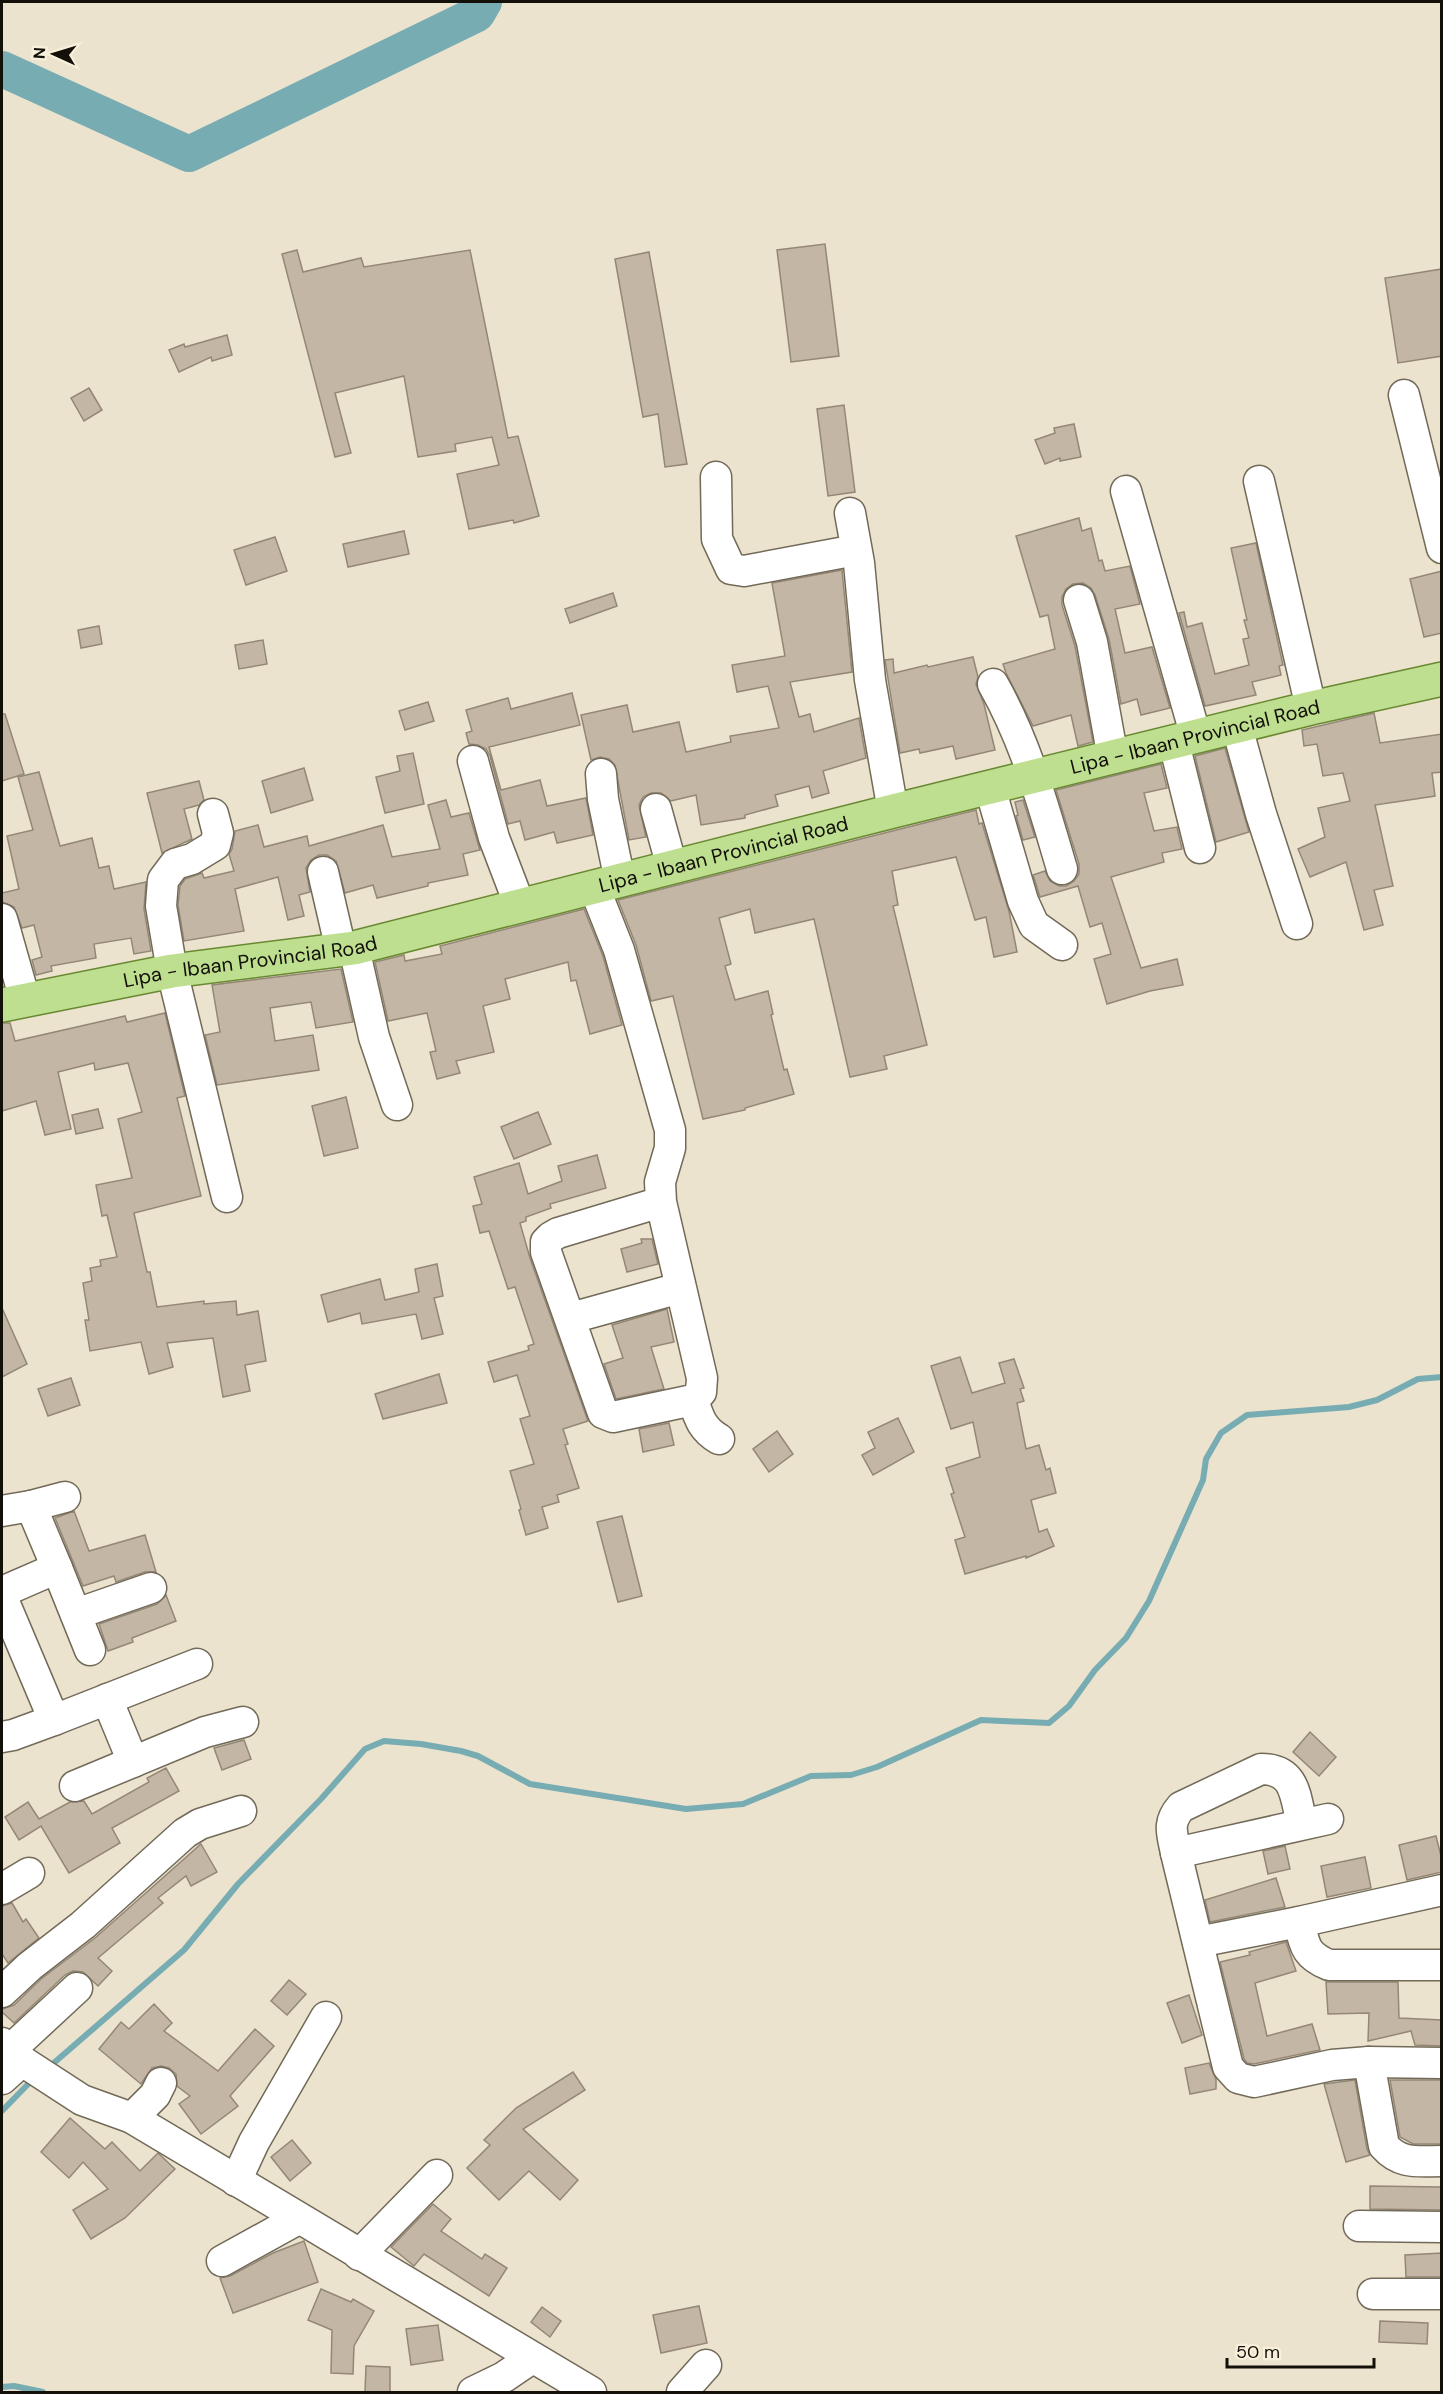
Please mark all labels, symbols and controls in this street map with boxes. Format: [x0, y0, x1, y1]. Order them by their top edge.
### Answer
north arrow [24, 24, 84, 84]
text: N [29, 46, 50, 60]
street label: Lipa - Ibaan Provincial Road [1067, 693, 1322, 780]
street label: Lipa - Ibaan Provincial Road [596, 810, 851, 898]
street label: Lipa - Ibaan Provincial Road [121, 930, 380, 993]
scale bar [1227, 2331, 1374, 2369]
text: 50 m [1236, 2340, 1280, 2364]

